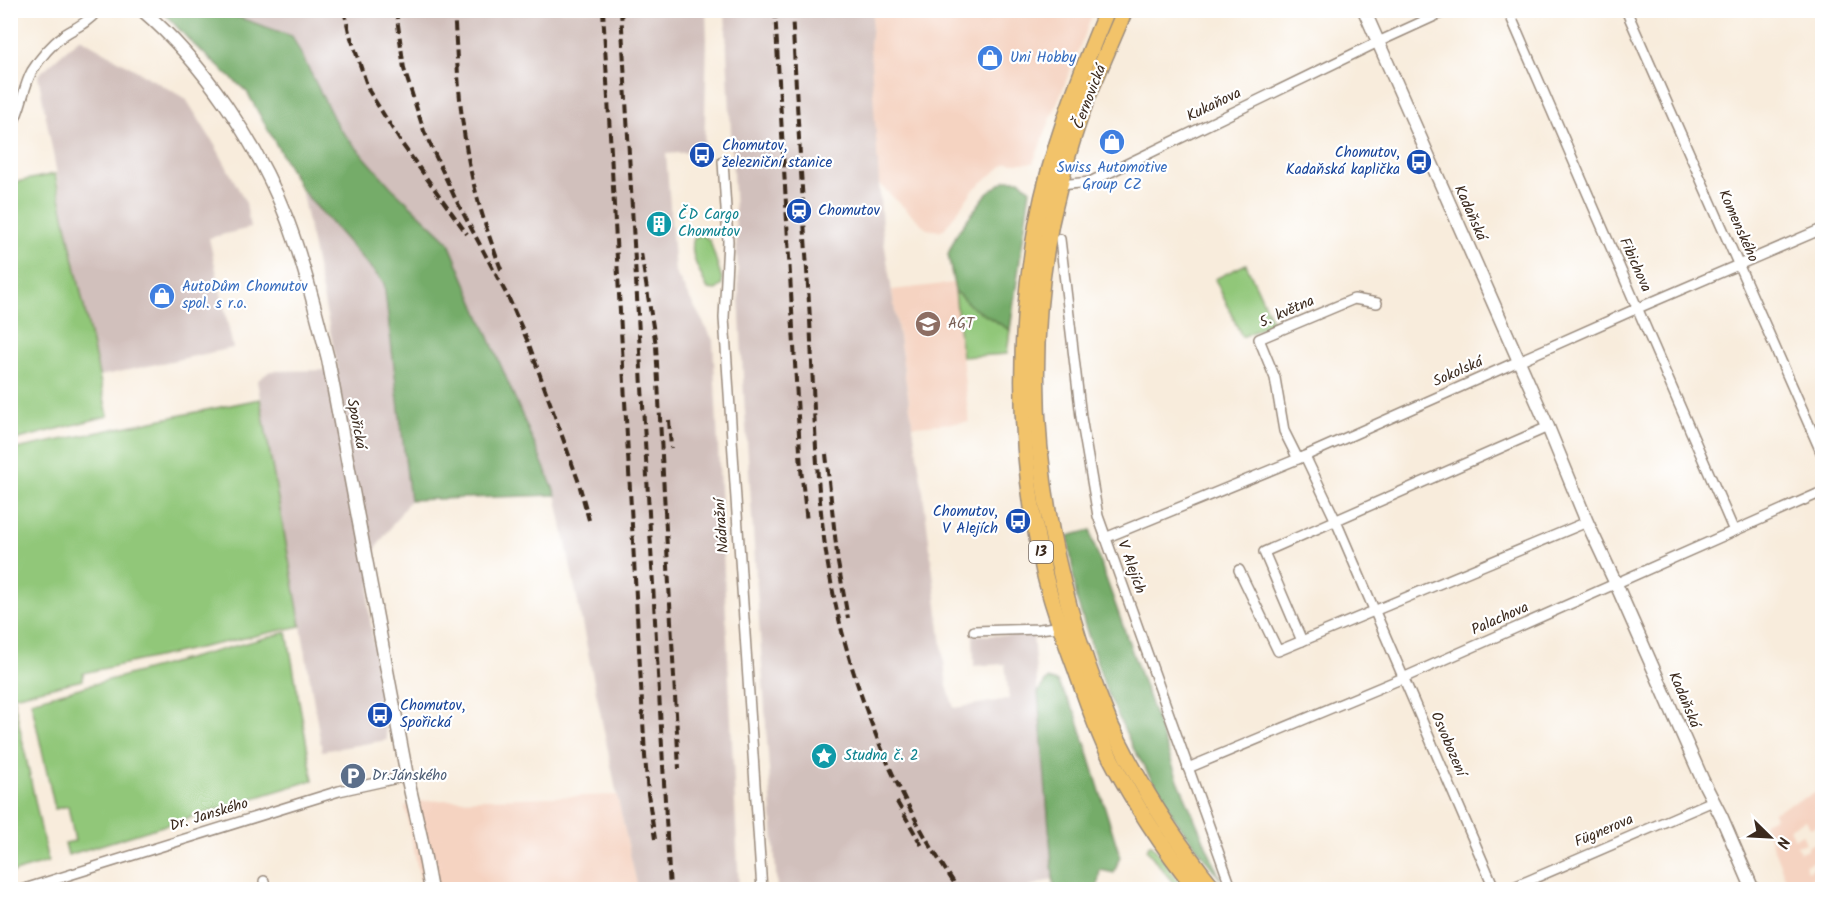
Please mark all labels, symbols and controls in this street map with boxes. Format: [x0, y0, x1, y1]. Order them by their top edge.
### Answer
shop icon: Uni Hobby [975, 43, 1005, 73]
place label: Uni Hobby [1010, 46, 1077, 70]
street label: Černovická [1067, 59, 1114, 133]
street label: Kukaňova [1183, 81, 1245, 129]
shop icon: Swiss Automotive Group CZ [1097, 127, 1127, 157]
place label: Chomutov, železniční stanice [722, 134, 833, 175]
bus stop icon: Chomutov, železniční stanice [687, 140, 717, 170]
place label: Chomutov, Kadaňská kaplička [1286, 141, 1400, 182]
bus stop icon: Chomutov, Kadaňská kaplička [1404, 147, 1434, 177]
place label: Swiss Automotive Group CZ [1057, 156, 1168, 197]
street label: Kadaňská [1447, 181, 1494, 247]
street label: Komenského [1711, 186, 1765, 266]
station icon: Chomutov [784, 196, 814, 226]
place label: Chomutov [818, 199, 881, 223]
place label: ČD Cargo Chomutov [678, 203, 741, 244]
building icon: ČD Cargo Chomutov [644, 209, 674, 239]
street label: Fibichova [1612, 234, 1658, 296]
place label: AutoDům Chomutov spol. s r.o. [182, 275, 308, 316]
shop icon: AutoDům Chomutov spol. s r.o. [147, 281, 177, 311]
street label: 5. května [1255, 289, 1319, 335]
school or university icon: AGT [913, 309, 943, 339]
place label: AGT [948, 312, 976, 336]
street label: Sokolská [1429, 350, 1489, 394]
street label: Spořická [339, 397, 373, 453]
street label: Nádražní [708, 495, 736, 554]
place label: Chomutov, V Alejích [933, 500, 998, 541]
bus stop icon: Chomutov, V Alejích [1003, 506, 1033, 536]
street label: V Alejích [1110, 537, 1152, 597]
road number: 13 [1029, 541, 1053, 563]
street label: Palachova [1467, 596, 1533, 642]
street label: Kadaňská [1661, 668, 1707, 734]
place label: Chomutov, Spořická [400, 694, 465, 735]
bus stop icon: Chomutov, Spořická [365, 700, 395, 730]
street label: Osvobození [1424, 708, 1473, 782]
place icon: Studna č. 2 [809, 741, 839, 771]
place label: Studna č. 2 [844, 744, 919, 768]
parking icon: Dr.Jánského [338, 761, 368, 791]
place label: Dr.Jánského [372, 764, 447, 788]
street label: Dr. Janského [167, 792, 251, 838]
north arrow [1740, 807, 1800, 867]
street label: Fügnerova [1571, 808, 1637, 854]
text: N [1769, 833, 1796, 852]

